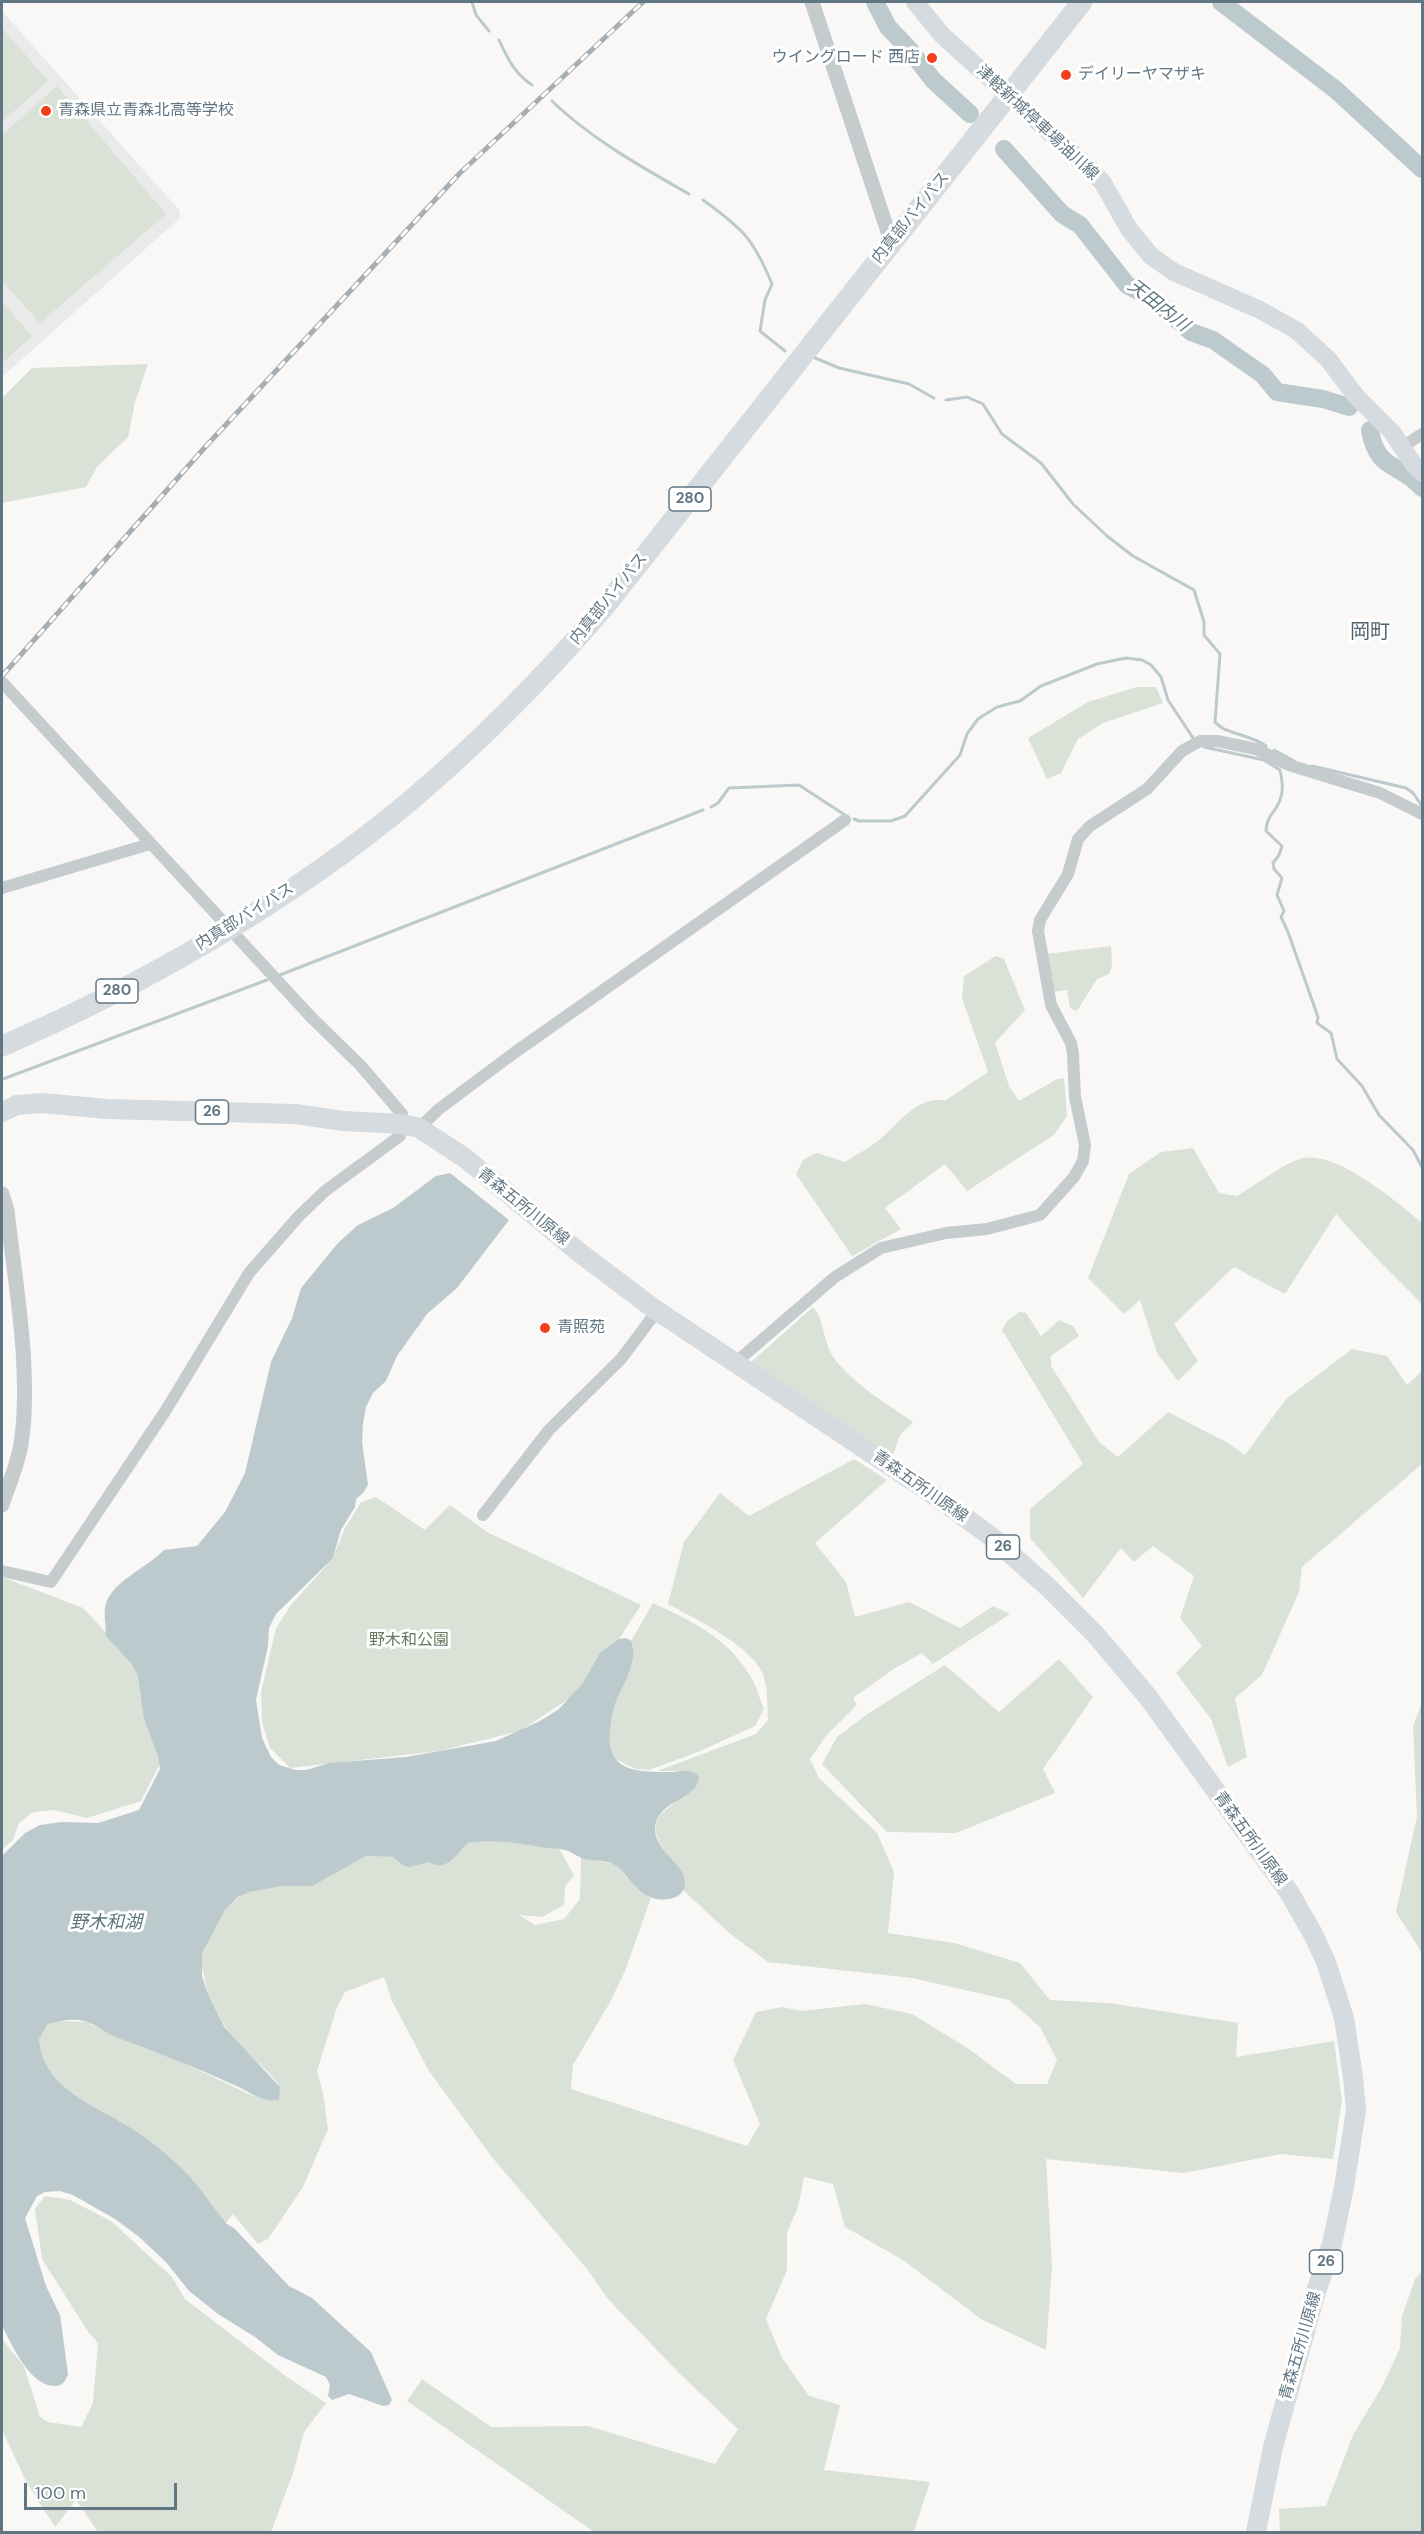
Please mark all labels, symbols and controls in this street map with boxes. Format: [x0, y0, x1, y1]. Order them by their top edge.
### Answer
place label: ウイングロード 西店 [772, 48, 920, 68]
marker: ウイングロード 西店 [925, 51, 939, 65]
street label: 津軽新城停車場油川線 [972, 61, 1102, 185]
place label: デイリーヤマザキ [1078, 65, 1206, 85]
marker: デイリーヤマザキ [1059, 68, 1073, 82]
place label: 青森県立青森北高等学校 [58, 101, 234, 121]
marker: 青森県立青森北高等学校 [39, 104, 53, 118]
street label: 内真部バイパス [868, 168, 954, 268]
water label: 天田内川 [1123, 275, 1193, 337]
road number: 280 [669, 487, 711, 511]
street label: 内真部バイパス [566, 549, 652, 649]
district label: 岡町 [1350, 621, 1390, 645]
street label: 内真部バイパス [192, 879, 298, 955]
road number: 280 [96, 979, 138, 1003]
road number: 26 [196, 1100, 228, 1124]
street label: 青森五所川原線 [473, 1164, 573, 1250]
place label: 青照苑 [557, 1318, 605, 1338]
marker: 青照苑 [538, 1321, 552, 1335]
street label: 青森五所川原線 [869, 1447, 971, 1527]
road number: 26 [986, 1535, 1020, 1559]
park label: 野木和公園 [369, 1631, 449, 1651]
street label: 青森五所川原線 [1209, 1788, 1291, 1890]
water label: 野木和湖 [70, 1912, 142, 1934]
road number: 26 [1310, 2250, 1342, 2274]
street label: 青森五所川原線 [1276, 2290, 1326, 2402]
scale bar [27, 2471, 180, 2509]
text: 100 m [35, 2481, 86, 2505]

